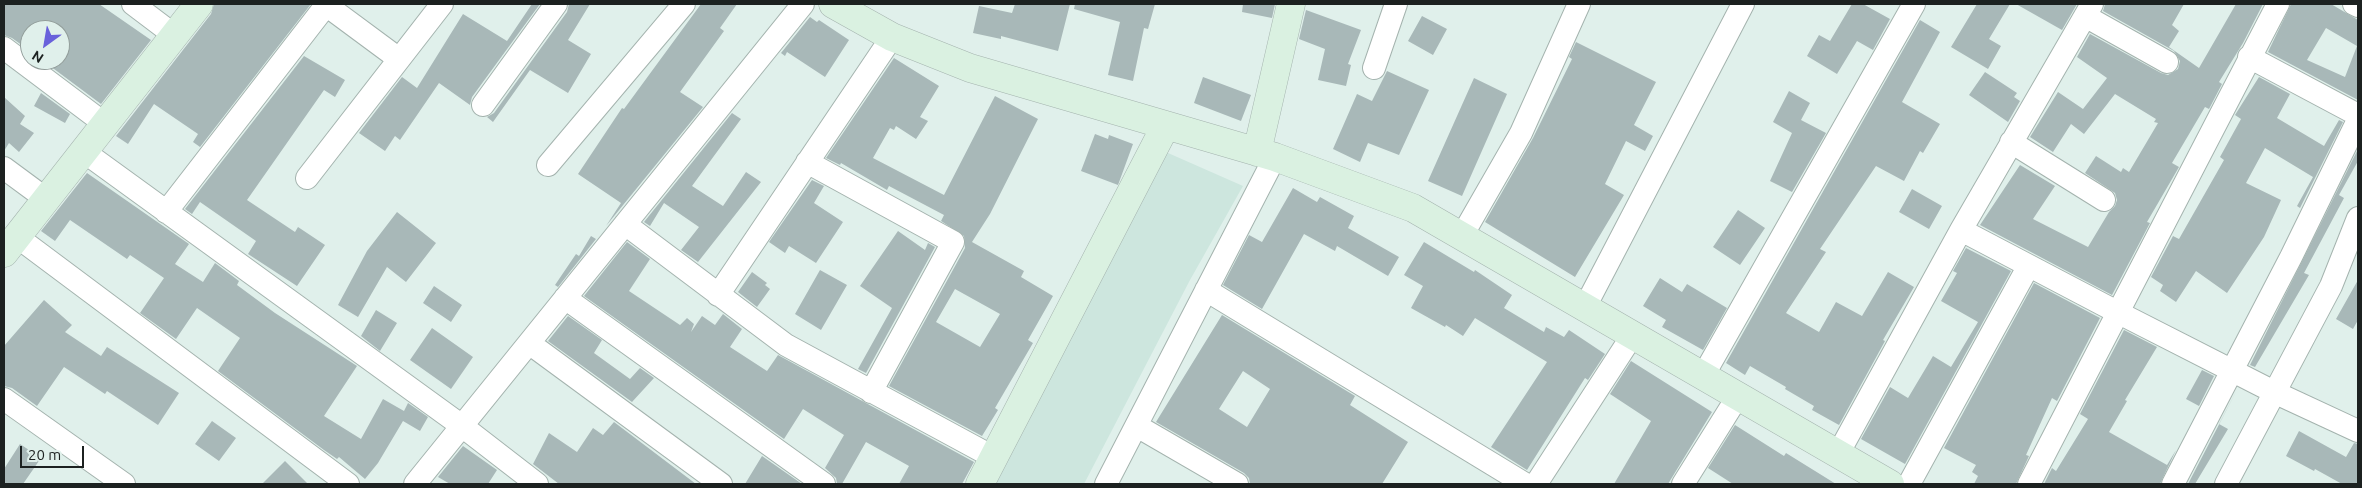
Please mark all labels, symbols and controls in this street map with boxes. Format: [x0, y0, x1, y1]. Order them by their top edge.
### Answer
north arrow [20, 20, 70, 70]
text: N [29, 47, 46, 66]
scale bar [22, 436, 86, 468]
text: 20 m [28, 446, 61, 463]

